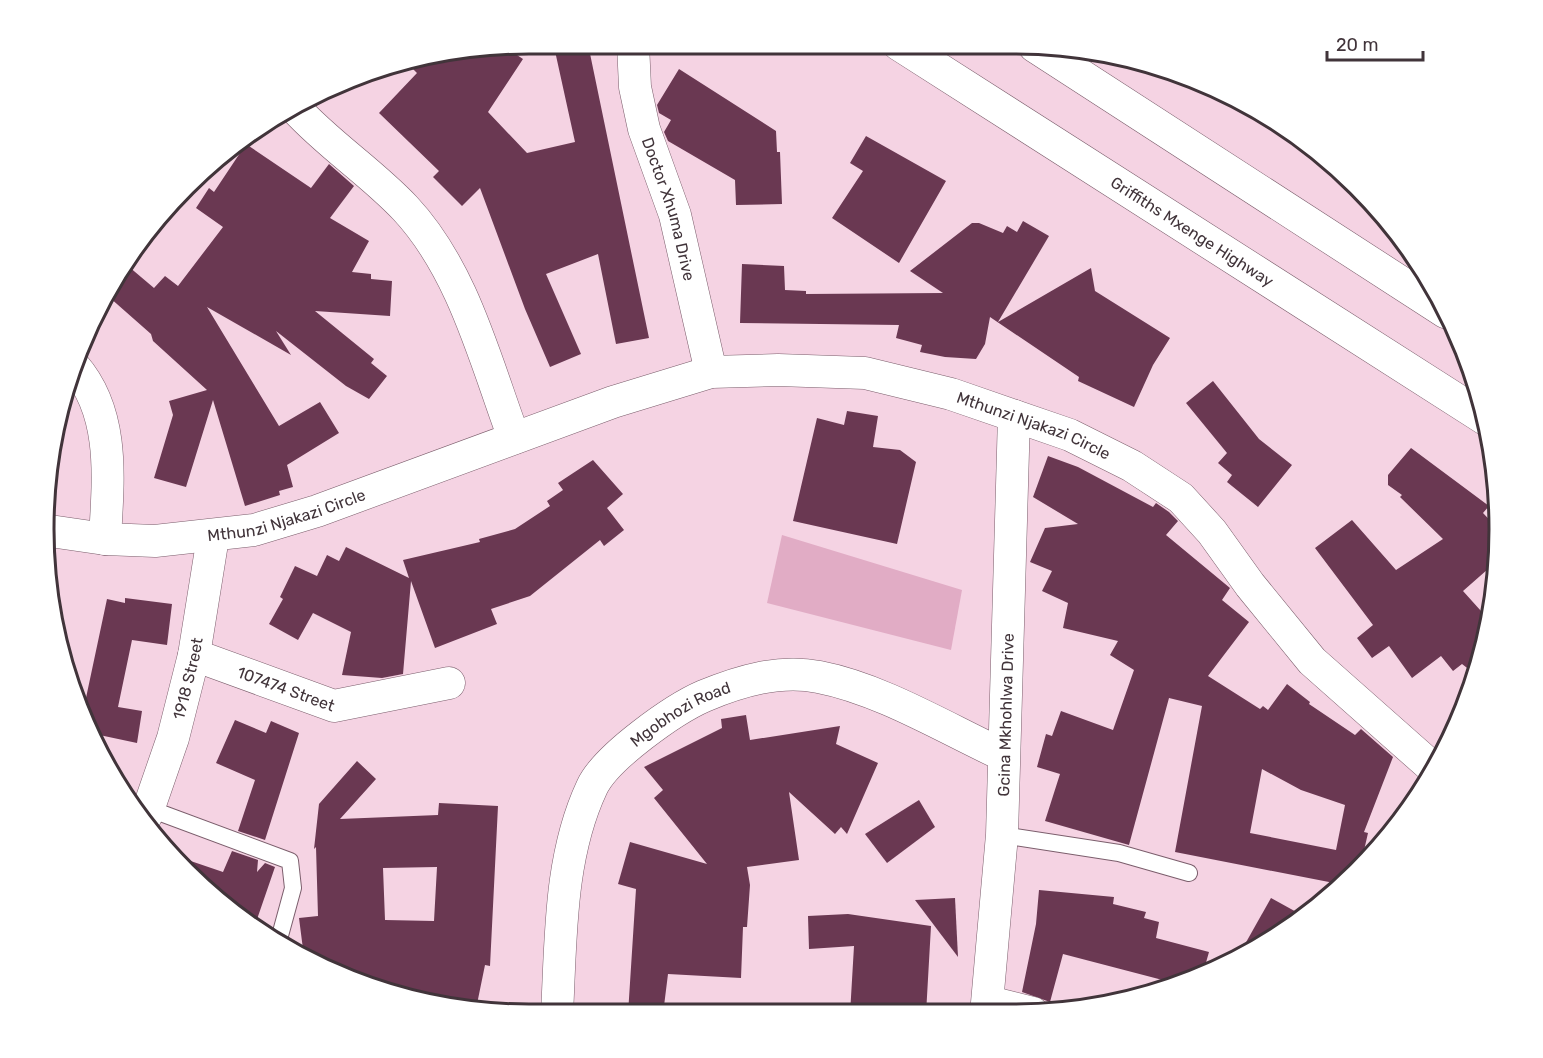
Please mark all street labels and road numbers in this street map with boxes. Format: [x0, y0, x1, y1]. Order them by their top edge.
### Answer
street label: Doctor Xhuma Drive [638, 135, 699, 283]
street label: Griffiths Mxenge Highway [1107, 172, 1277, 290]
street label: Mthunzi Njakazi Circle [954, 387, 1114, 463]
street label: Mthunzi Njakazi Circle [206, 485, 368, 545]
street label: Gcina Mkhohlwa Drive [994, 633, 1017, 797]
street label: 1918 Street [169, 636, 206, 721]
street label: 107474 Street [235, 662, 337, 715]
street label: Mgobhozi Road [626, 677, 733, 750]

